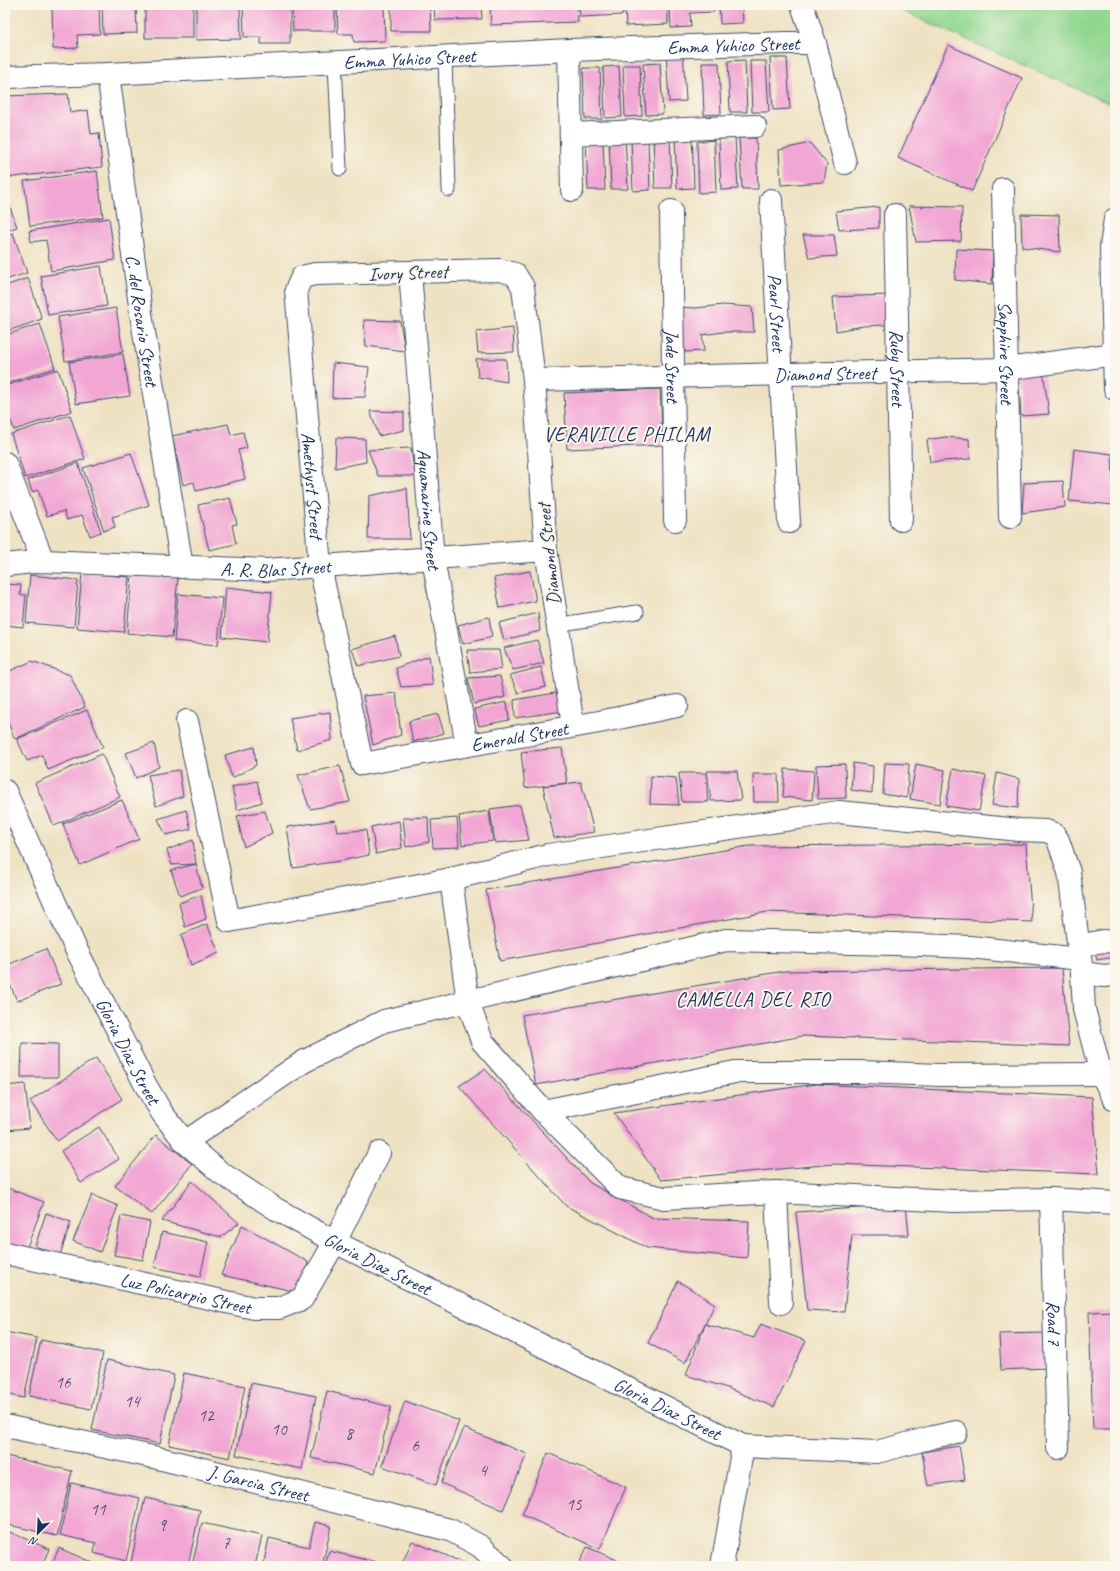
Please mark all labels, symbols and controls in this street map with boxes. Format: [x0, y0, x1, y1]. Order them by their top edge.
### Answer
street label: Emma Yuhico Street [667, 32, 801, 60]
street label: Emma Yuhico Street [343, 44, 478, 75]
street label: C. del Rosario Street [120, 253, 164, 390]
street label: Ivory Street [368, 260, 451, 286]
street label: Pearl Street [762, 273, 791, 354]
street label: Sapphire Street [992, 301, 1019, 406]
street label: Jade Street [660, 328, 685, 404]
street label: Ruby Street [884, 329, 910, 408]
street label: Diamond Street [774, 361, 879, 387]
district label: VERAVILLE PHILAM [543, 422, 711, 447]
street label: Amethyst Street [295, 432, 329, 543]
street label: Aquamarine Street [411, 448, 446, 574]
street label: Diamond Street [531, 499, 566, 606]
street label: A. R. Blas Street [220, 554, 333, 583]
street label: Emerald Street [469, 716, 572, 757]
district label: CAMELLA DEL RIO [676, 987, 831, 1012]
street label: Gloria Diaz Street [90, 994, 166, 1110]
street label: Gloria Diaz Street [320, 1227, 436, 1302]
street label: Luz Policarpio Street [118, 1268, 255, 1320]
street label: Road 7 [1041, 1300, 1066, 1347]
house number: 16 [55, 1372, 72, 1393]
street label: Gloria Diaz Street [610, 1372, 726, 1447]
house number: 14 [124, 1391, 142, 1412]
house number: 12 [198, 1405, 215, 1426]
house number: 10 [271, 1419, 288, 1440]
house number: 8 [345, 1423, 355, 1444]
house number: 6 [411, 1435, 420, 1456]
street label: J. Garcia Street [205, 1460, 313, 1508]
house number: 4 [479, 1460, 489, 1481]
house number: 15 [566, 1494, 583, 1515]
house number: 11 [90, 1499, 107, 1520]
north arrow [18, 1513, 58, 1553]
house number: 9 [158, 1515, 167, 1536]
text: N [26, 1533, 40, 1550]
house number: 7 [222, 1533, 231, 1554]

